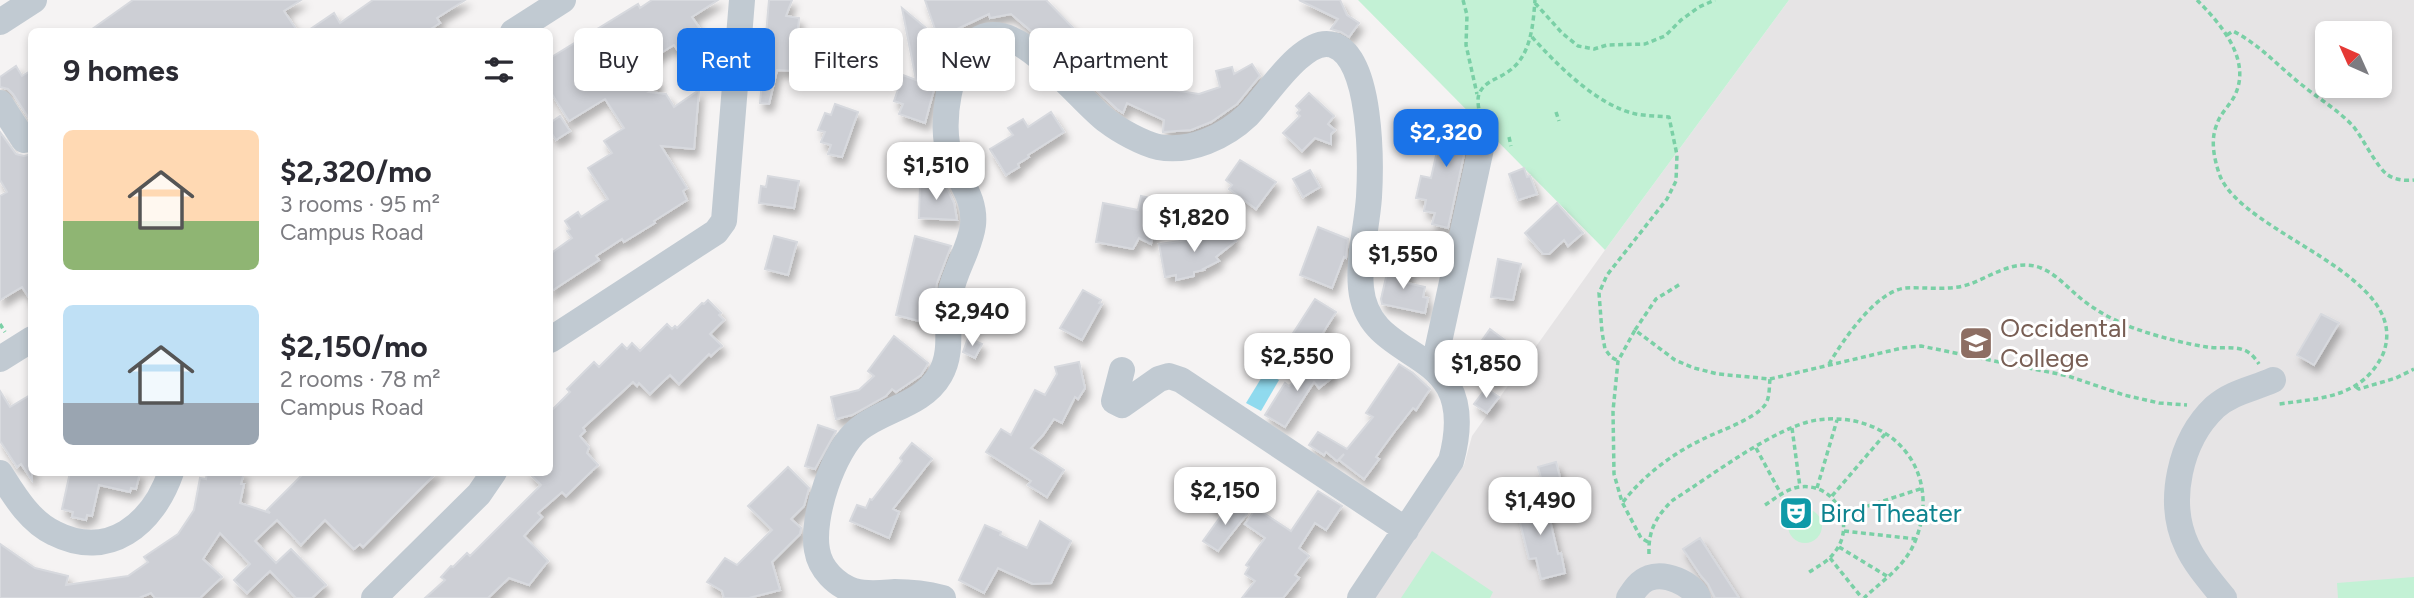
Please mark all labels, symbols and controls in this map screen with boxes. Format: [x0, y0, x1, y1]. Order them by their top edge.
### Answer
north arrow [2315, 21, 2392, 98]
map controls [2315, 21, 2392, 98]
chip: Buy [574, 28, 663, 91]
chip: Rent [677, 28, 775, 91]
chip: Filters [789, 28, 903, 91]
chip: New [917, 28, 1015, 91]
chip: Apartment [1029, 28, 1193, 91]
icon: filters [480, 51, 518, 89]
text: 9 homes [63, 52, 179, 89]
pin: $2,320 [1389, 110, 1503, 169]
text: $2,320 [1410, 118, 1482, 146]
pin: $1,510 [879, 142, 993, 202]
text: $1,510 [903, 151, 969, 179]
text: $2,320/mo [280, 153, 432, 190]
icon: home [119, 158, 203, 242]
text: 3 rooms · 95 m² [280, 190, 440, 218]
pin: $1,820 [1137, 194, 1251, 254]
text: $1,820 [1159, 203, 1229, 231]
text: Campus Road [280, 218, 424, 246]
pin: $1,550 [1346, 232, 1460, 291]
text: $1,550 [1368, 240, 1438, 268]
pin: $2,940 [915, 288, 1029, 348]
text: $2,940 [935, 297, 1009, 325]
place label: Occidental College [2000, 312, 2127, 374]
school or university icon: Occidental College [1957, 324, 1995, 362]
text: $2,150/mo [280, 328, 428, 365]
icon: home [119, 333, 203, 417]
pin: $2,550 [1240, 334, 1354, 393]
pin: $1,850 [1429, 340, 1543, 400]
text: $2,550 [1260, 342, 1334, 370]
text: $1,850 [1451, 349, 1521, 377]
text: 2 rooms · 78 m² [280, 365, 441, 393]
text: Campus Road [280, 393, 424, 421]
pin: $2,150 [1168, 468, 1282, 527]
text: $2,150 [1190, 476, 1260, 504]
pin: $1,490 [1483, 477, 1597, 537]
text: $1,490 [1504, 486, 1576, 514]
theatre icon: Bird Theater [1777, 494, 1815, 532]
place label: Bird Theater [1820, 497, 1962, 529]

